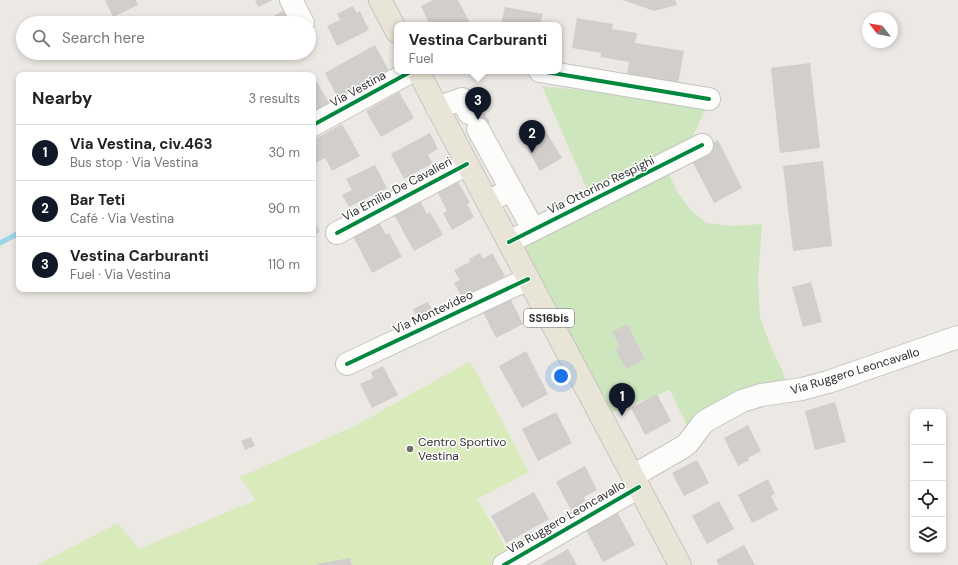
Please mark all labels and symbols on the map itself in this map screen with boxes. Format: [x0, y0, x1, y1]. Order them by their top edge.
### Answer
north arrow [862, 12, 898, 48]
street label: Via Vestina [327, 67, 389, 111]
pin: 3 [465, 87, 491, 120]
pin: 2 [519, 120, 545, 153]
street label: Via Ottorino Respighi [545, 152, 657, 218]
street label: Via Emilio De Cavalieri [339, 153, 455, 225]
street label: Via Montevideo [390, 286, 476, 338]
road number: SS16bis [524, 309, 574, 327]
street label: Via Ruggero Leoncavallo [788, 344, 922, 398]
your location [551, 366, 571, 386]
pin: 1 [609, 383, 635, 416]
place label: Centro Sportivo Vestina [418, 434, 506, 464]
marker: Centro Sportivo Vestina [405, 444, 415, 454]
street label: Via Ruggero Leoncavallo [504, 477, 628, 557]

